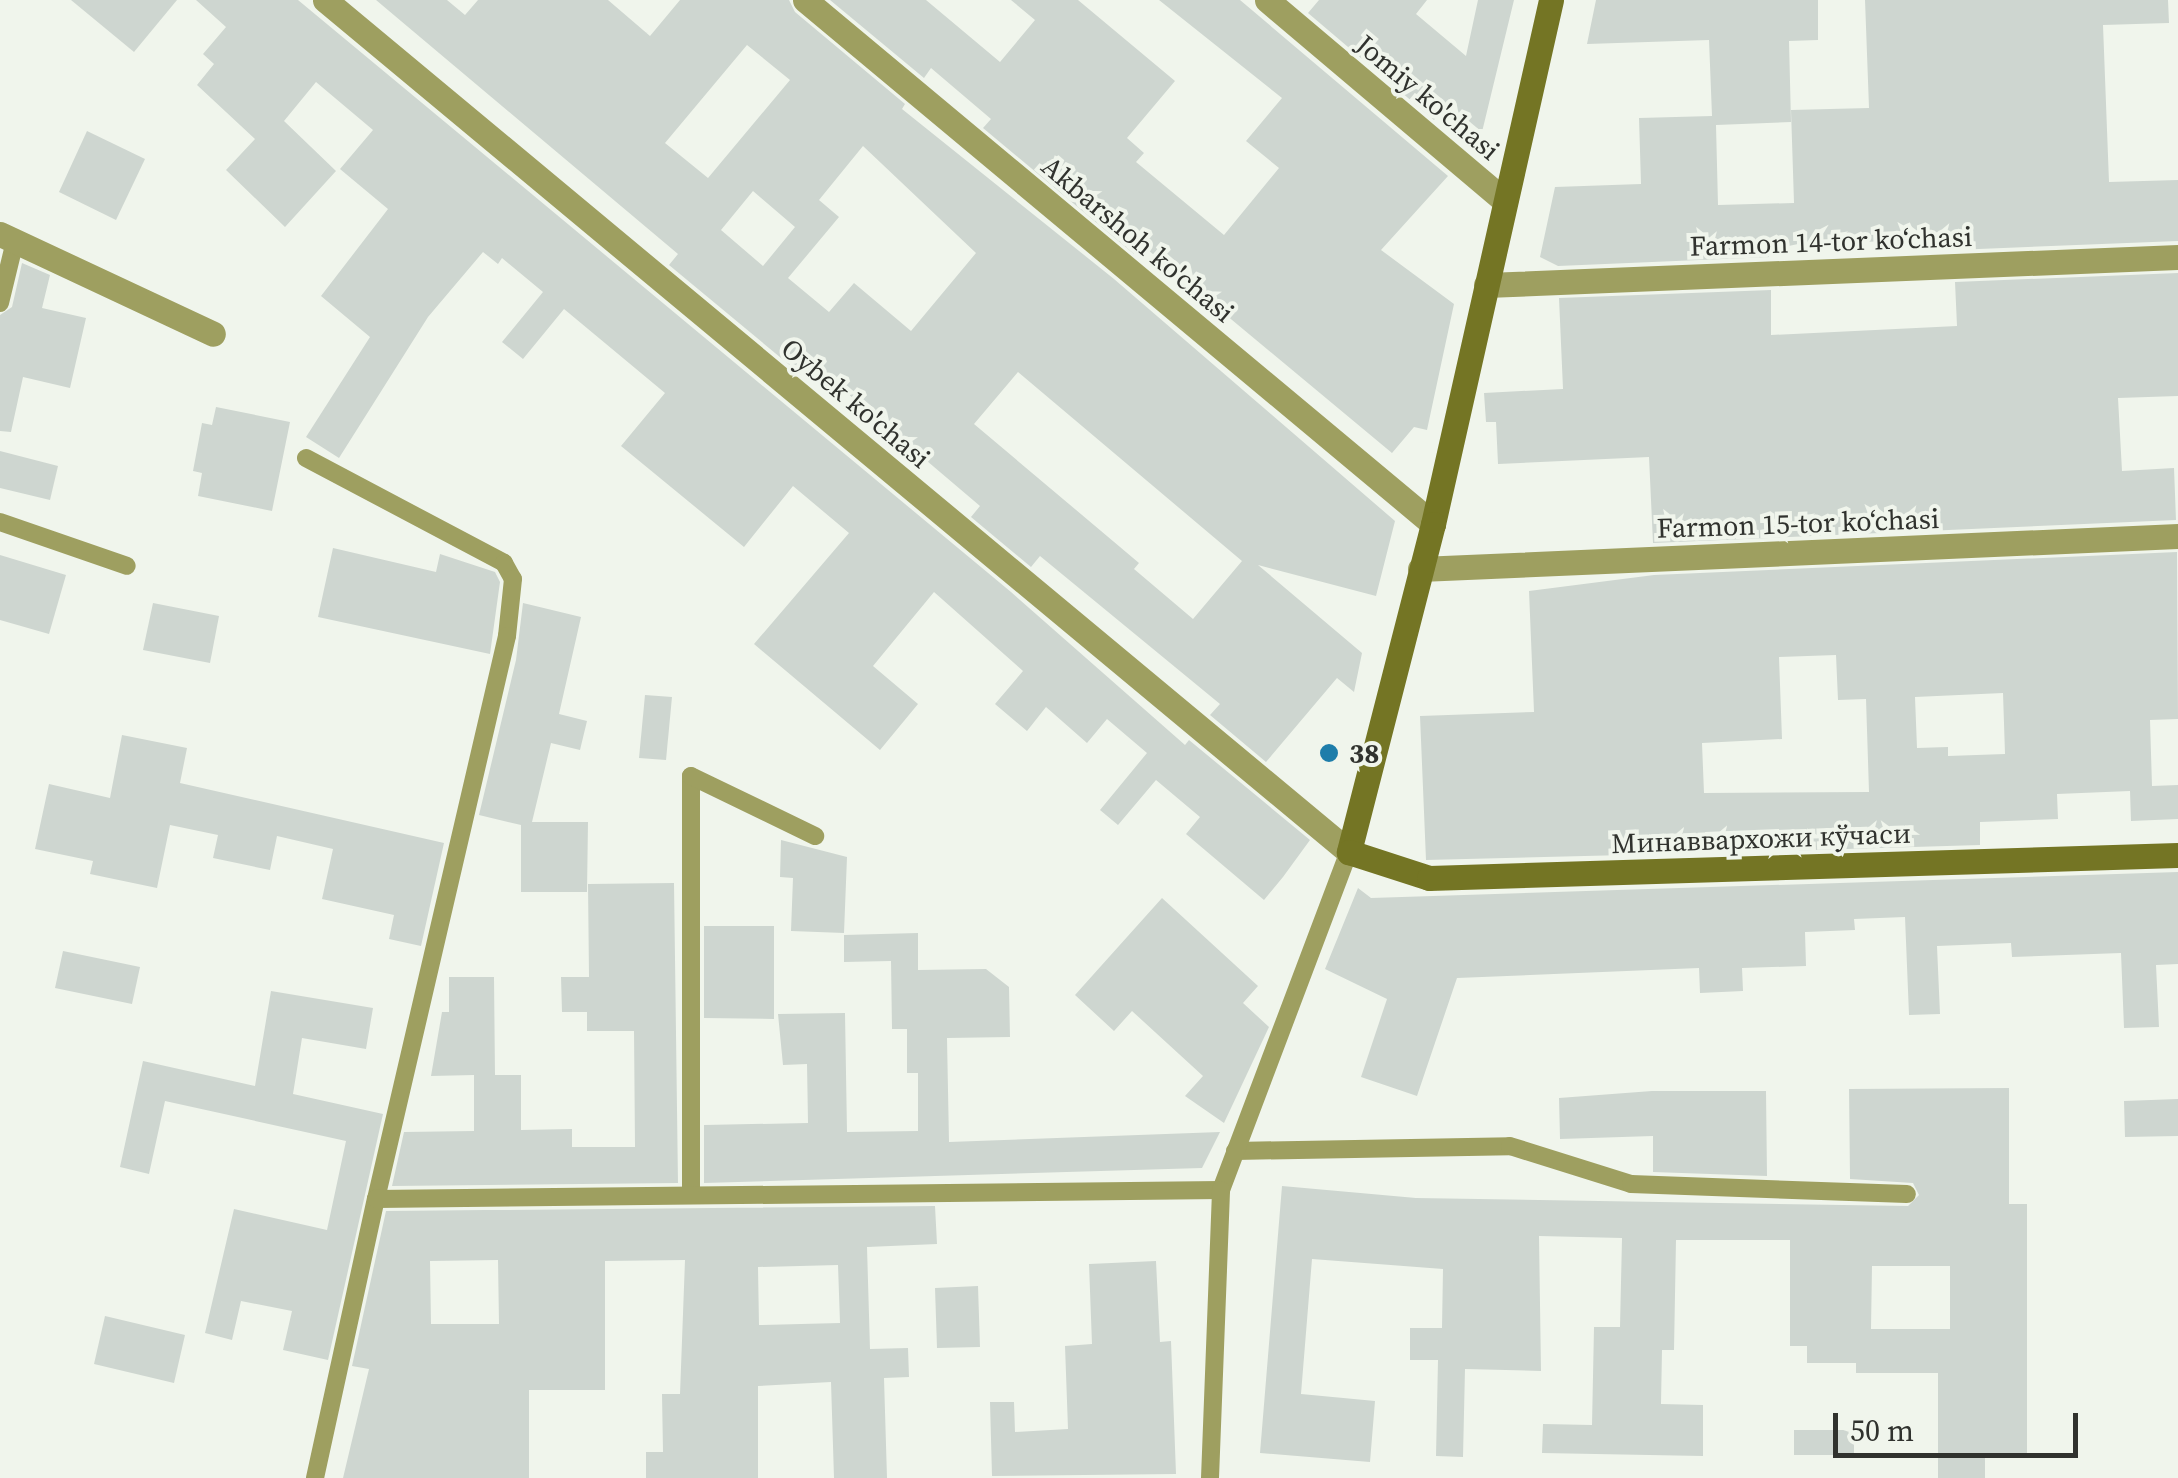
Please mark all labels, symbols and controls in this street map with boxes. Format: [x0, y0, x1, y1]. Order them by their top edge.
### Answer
street label: Jomiy ko'chasi [1349, 27, 1507, 167]
street label: Akbarshoh ko'chasi [1035, 149, 1241, 329]
street label: Farmon 14-tor koʻchasi [1689, 219, 1973, 263]
street label: Oybek ko'chasi [775, 331, 937, 475]
street label: Farmon 15-tor koʻchasi [1656, 501, 1940, 545]
place label: 38 [1349, 736, 1379, 770]
marker: 38 [1318, 742, 1340, 764]
street label: Минаввархожи кўчаси [1611, 816, 1911, 860]
scale bar [1838, 1393, 2083, 1455]
text: 50 m [1850, 1410, 1914, 1451]

